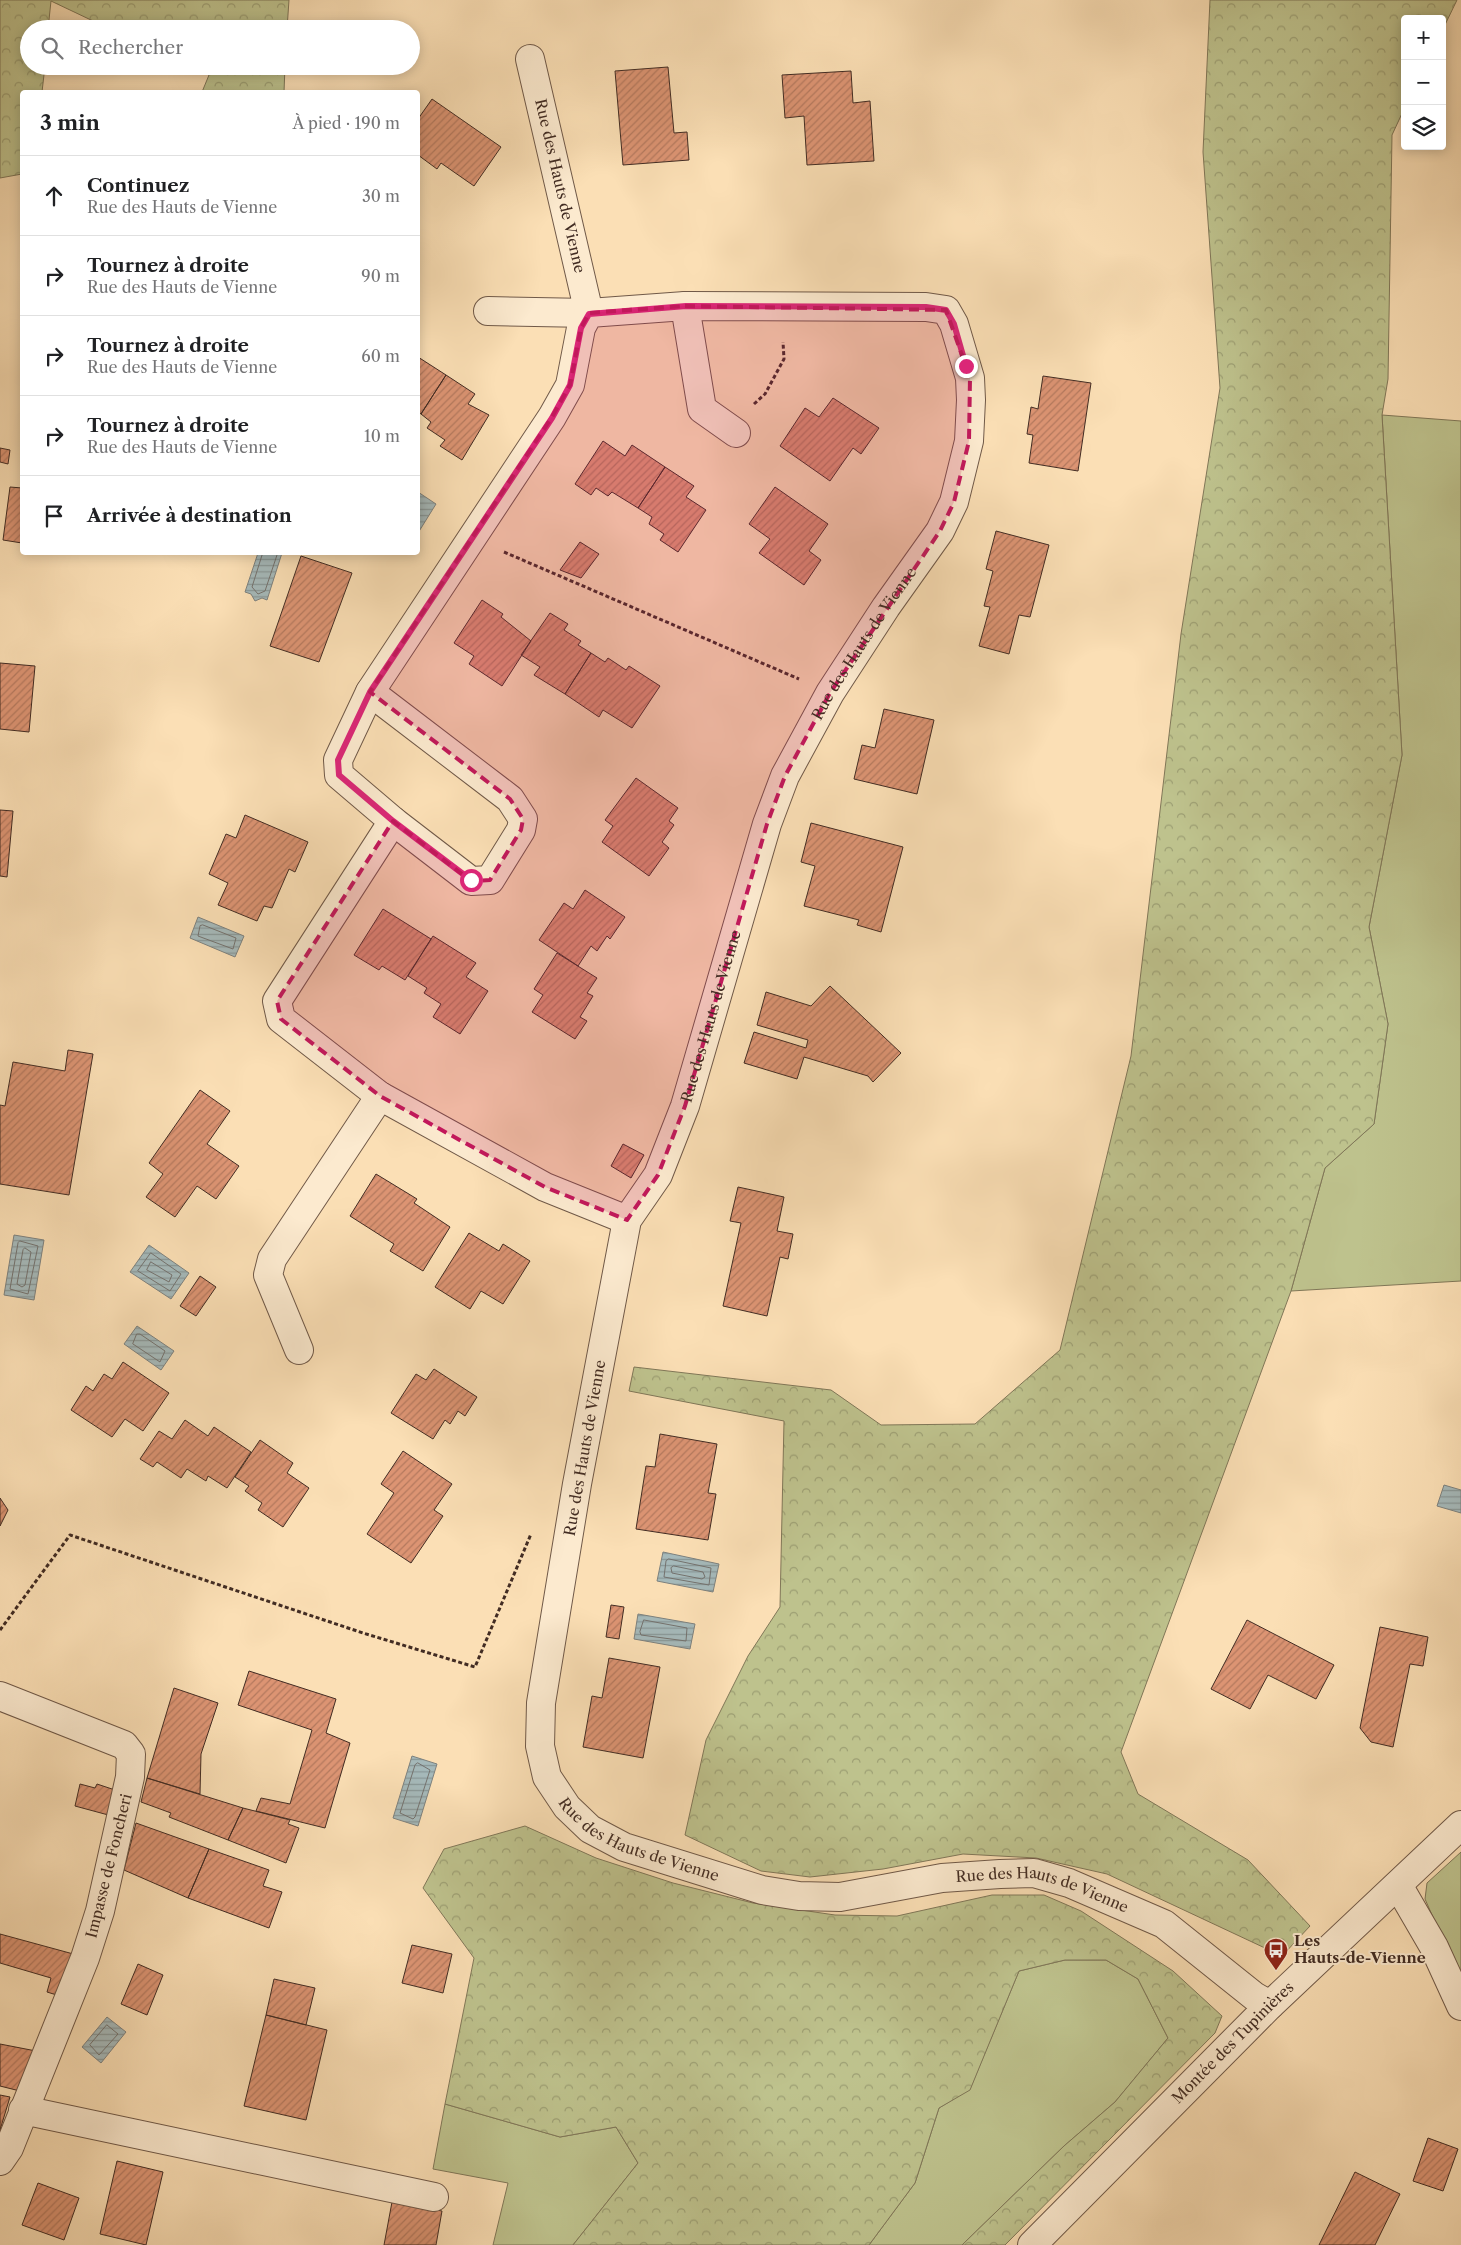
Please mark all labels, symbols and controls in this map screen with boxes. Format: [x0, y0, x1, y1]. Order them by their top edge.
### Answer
map controls [1401, 15, 1446, 150]
button: + [1401, 15, 1446, 60]
search box [20, 20, 420, 75]
icon: search [38, 34, 66, 62]
text: Rechercher [78, 36, 183, 59]
button: − [1401, 60, 1446, 105]
street label: Rue des Hauts de Vienne [531, 97, 590, 275]
button: layers [1401, 105, 1446, 150]
text: 3 min [40, 110, 100, 135]
text: À pied · 190 m [293, 113, 400, 133]
text: Continuez [87, 174, 189, 197]
icon: ahead [40, 182, 68, 210]
text: 30 m [362, 186, 400, 206]
text: Rue des Hauts de Vienne [87, 197, 277, 217]
text: Tournez à droite [87, 254, 249, 277]
icon: right [40, 262, 68, 290]
text: 90 m [361, 266, 400, 286]
text: Rue des Hauts de Vienne [87, 277, 277, 297]
text: Tournez à droite [87, 334, 249, 357]
icon: right [40, 342, 68, 370]
text: 60 m [361, 346, 400, 366]
route end [955, 355, 978, 378]
text: Rue des Hauts de Vienne [87, 357, 277, 377]
text: Tournez à droite [87, 414, 249, 437]
icon: right [40, 422, 68, 450]
text: 10 m [364, 426, 400, 446]
text: Rue des Hauts de Vienne [87, 437, 277, 457]
icon: arrive [40, 502, 68, 530]
text: Arrivée à destination [87, 504, 292, 527]
street label: Rue des Hauts de Vienne [807, 563, 920, 723]
route start [460, 869, 483, 892]
street label: Rue des Hauts de Vienne [677, 928, 745, 1105]
street label: Rue des Hauts de Vienne [560, 1358, 609, 1537]
street label: Impasse de Foncheri [81, 1791, 136, 1940]
street label: Rue des Hauts de Vienne [554, 1794, 722, 1885]
street label: Rue des Hauts de Vienne [955, 1863, 1131, 1916]
place label: Les Hauts-de-Vienne [1294, 1931, 1426, 1967]
bus stop icon: Les Hauts-de-Vienne [1263, 1937, 1289, 1971]
street label: Montée des Tupinières [1168, 1978, 1297, 2107]

